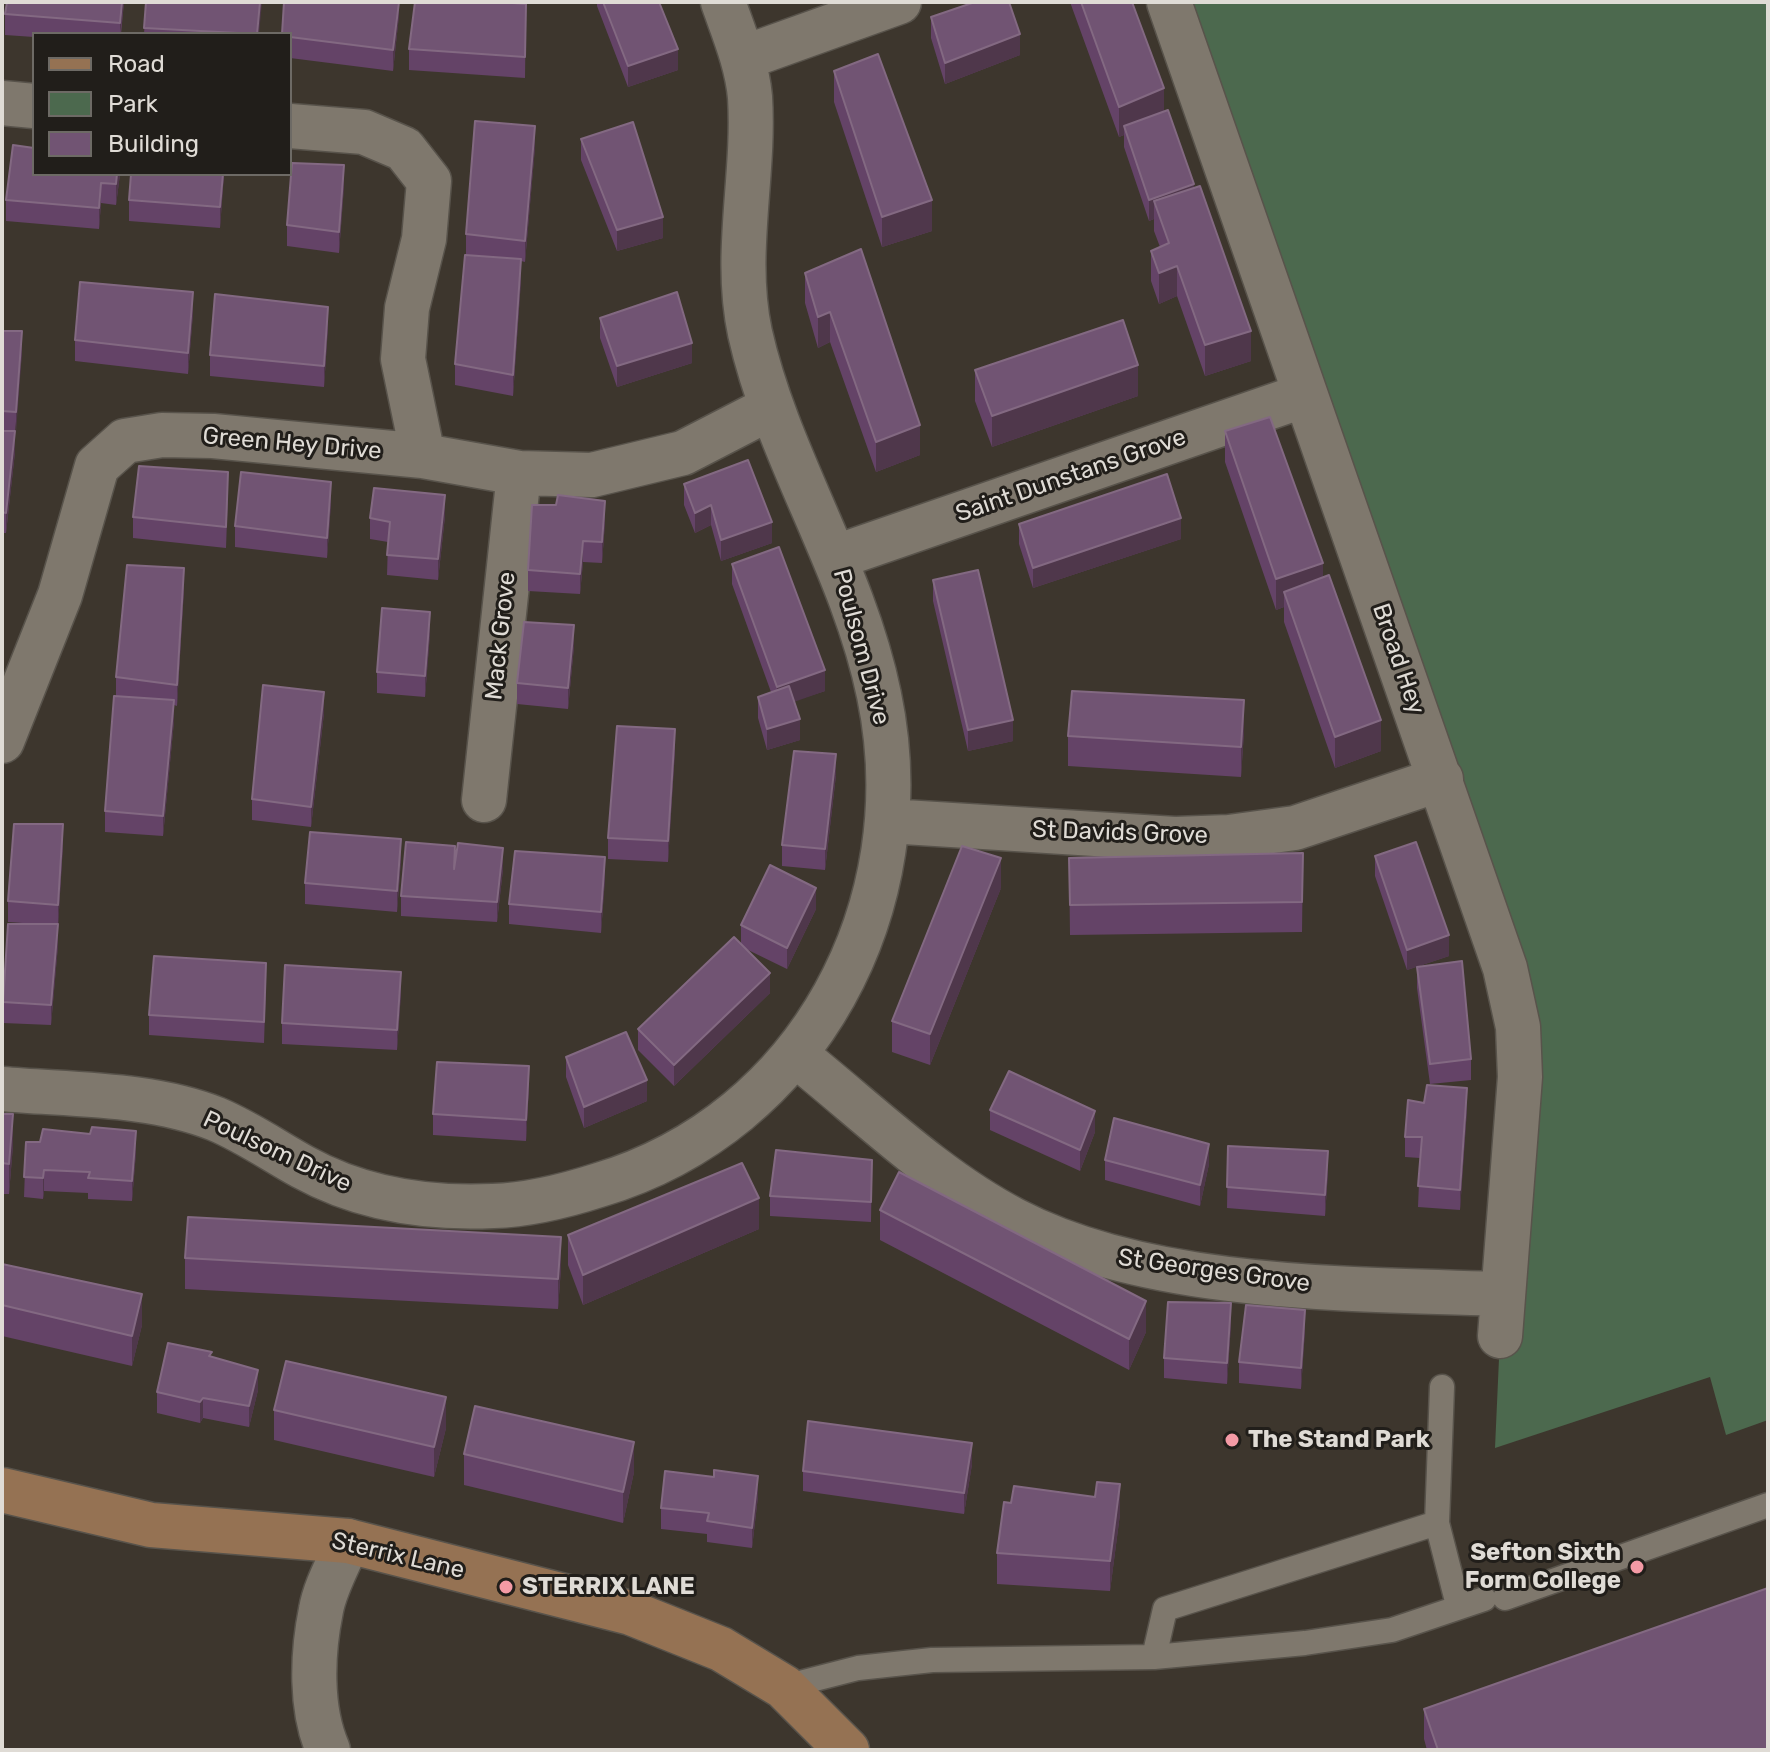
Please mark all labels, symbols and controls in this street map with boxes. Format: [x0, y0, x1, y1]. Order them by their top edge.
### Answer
legend [32, 32, 292, 176]
text: Road [108, 50, 165, 78]
text: Park [108, 90, 158, 118]
text: Building [108, 130, 199, 158]
street label: Green Hey Drive [201, 422, 383, 466]
street label: Saint Dunstans Grove [952, 423, 1190, 529]
street label: Poulsom Drive [826, 566, 896, 728]
street label: Mack Grove [480, 571, 522, 701]
street label: Broad Hey [1366, 600, 1430, 718]
street label: St Davids Grove [1032, 816, 1208, 850]
street label: Poulsom Drive [198, 1105, 356, 1199]
street label: St Georges Grove [1116, 1243, 1312, 1299]
place label: The Stand Park [1248, 1426, 1430, 1454]
marker: The Stand Park [1223, 1431, 1241, 1449]
street label: Sterrix Lane [329, 1527, 467, 1585]
place label: Sefton Sixth Form College [1465, 1539, 1621, 1595]
marker: Sefton Sixth Form College [1628, 1558, 1646, 1576]
place label: STERRIX LANE [522, 1573, 695, 1601]
marker: STERRIX LANE [497, 1578, 515, 1596]

